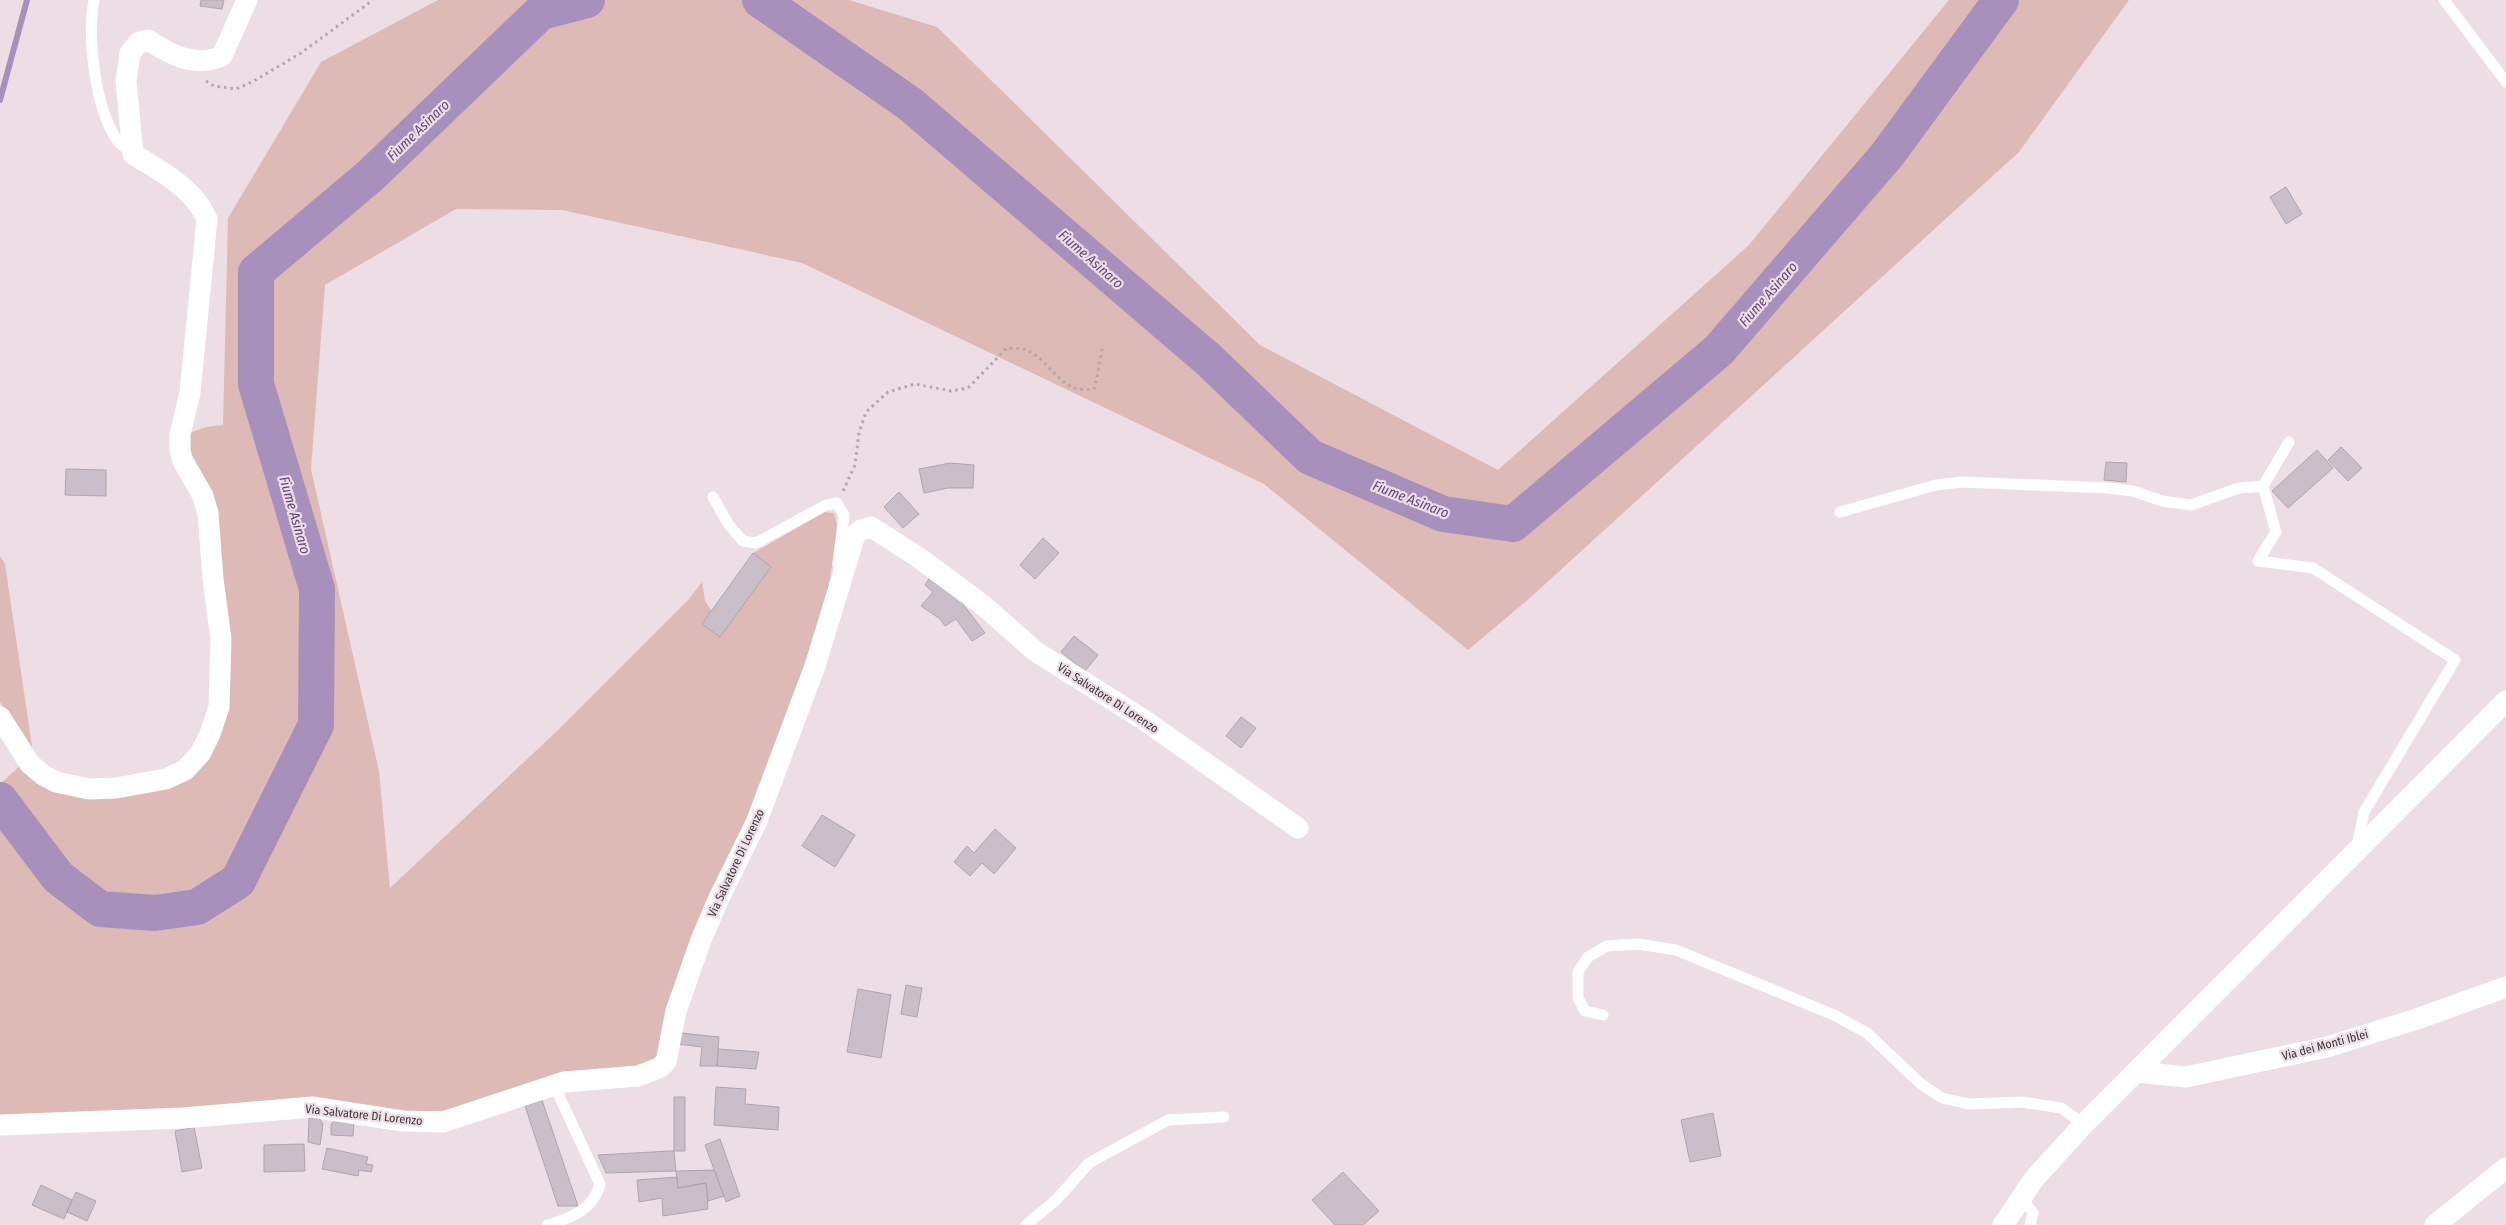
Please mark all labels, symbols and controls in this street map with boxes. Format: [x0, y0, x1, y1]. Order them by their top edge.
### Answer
water label: Fiume Asinaro [384, 96, 453, 164]
water label: Fiume Asinaro [1055, 227, 1126, 292]
water label: Fiume Asinaro [1736, 259, 1801, 330]
water label: Fiume Asinaro [275, 474, 314, 556]
water label: Fiume Asinaro [1370, 477, 1451, 522]
street label: Via Salvatore Di Lorenzo [1055, 660, 1161, 736]
street label: Via Salvatore Di Lorenzo [705, 807, 767, 919]
street label: Via dei Monti Iblei [2280, 1027, 2370, 1063]
street label: Via Salvatore Di Lorenzo [305, 1102, 423, 1128]

